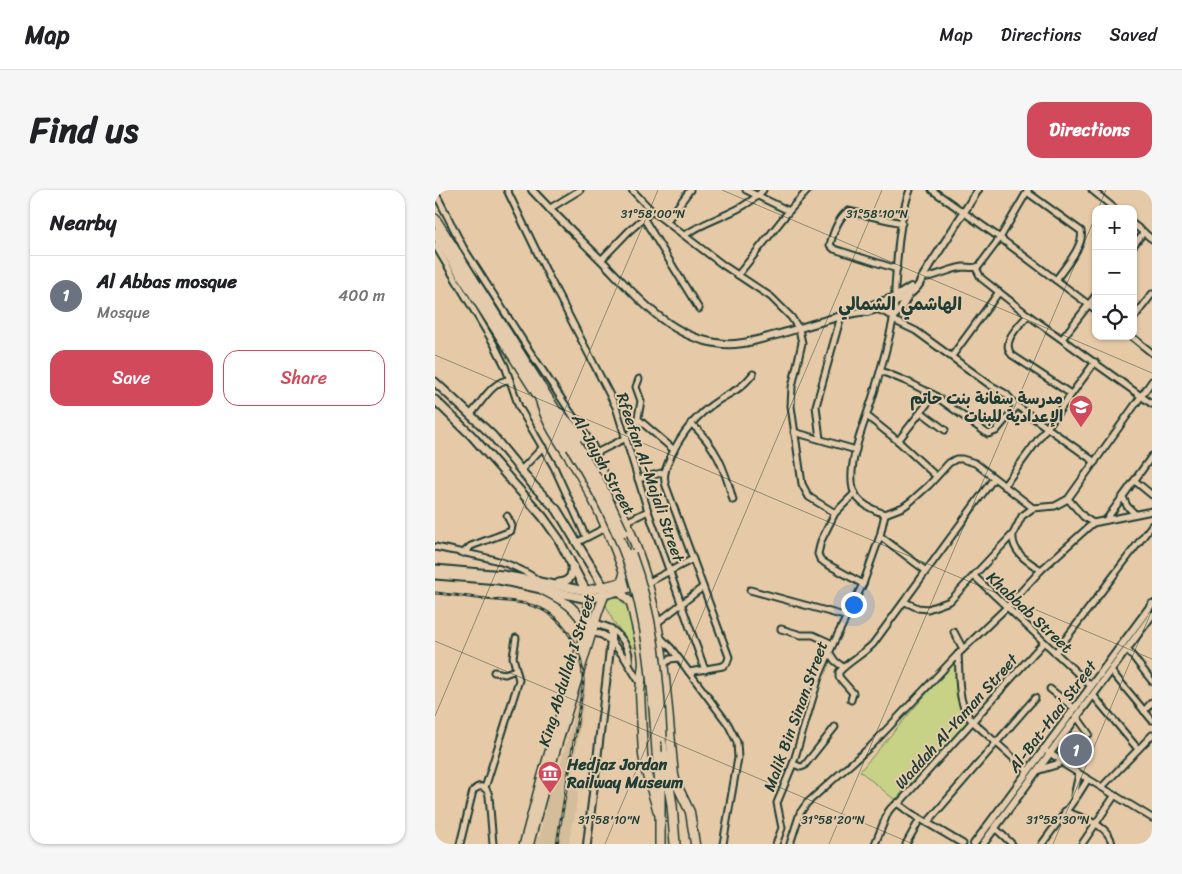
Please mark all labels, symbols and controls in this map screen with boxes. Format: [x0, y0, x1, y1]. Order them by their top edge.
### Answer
text: Map [25, 14, 69, 56]
text: Map [940, 19, 973, 51]
text: Directions [1001, 19, 1082, 51]
text: Saved [1110, 19, 1157, 51]
text: Find us [30, 99, 138, 161]
button: Directions [1027, 102, 1152, 158]
text: 31°58'00"N [621, 203, 686, 225]
text: 31°58'10"N [846, 203, 909, 225]
text: Nearby [50, 204, 116, 242]
map controls [1092, 205, 1137, 340]
button: + [1092, 205, 1137, 250]
button: − [1092, 250, 1137, 295]
text: Al Abbas mosque [97, 265, 237, 298]
text: 1 [63, 281, 69, 310]
text: 400 m [338, 281, 385, 310]
district label: الهاشمي الشمالي [838, 288, 962, 320]
button: locate [1092, 295, 1137, 340]
text: Mosque [97, 298, 150, 327]
button: Save [50, 350, 213, 406]
button: Share [223, 350, 385, 406]
place label: مدرسة سفانة بنت حاتم الإعدادية للبنات [910, 384, 1063, 431]
street label: Rfeefan Al-Majali Street [608, 389, 693, 566]
school or university icon: مدرسة سفانة بنت حاتم الإعدادية للبنات [1068, 394, 1094, 428]
street label: Al-Jaysh Street [563, 407, 644, 520]
street label: Khabbab Street [979, 564, 1080, 661]
street label: King Abdullah I Street [529, 590, 603, 750]
your location [841, 592, 867, 618]
street label: Malik Bin Sinan Street [755, 637, 836, 796]
street label: Waddah Al-Yaman Street [887, 646, 1026, 796]
street label: Al-Bat-Haa’ Street [1000, 653, 1105, 780]
pin: 1 [1060, 731, 1092, 769]
place label: Hedjaz Jordan Railway Museum [566, 750, 683, 797]
museum icon: Hedjaz Jordan Railway Museum [537, 760, 563, 794]
text: 31°58'10"N [578, 809, 641, 831]
text: 31°58'20"N [801, 809, 866, 831]
text: 31°58'30"N [1026, 809, 1090, 831]

